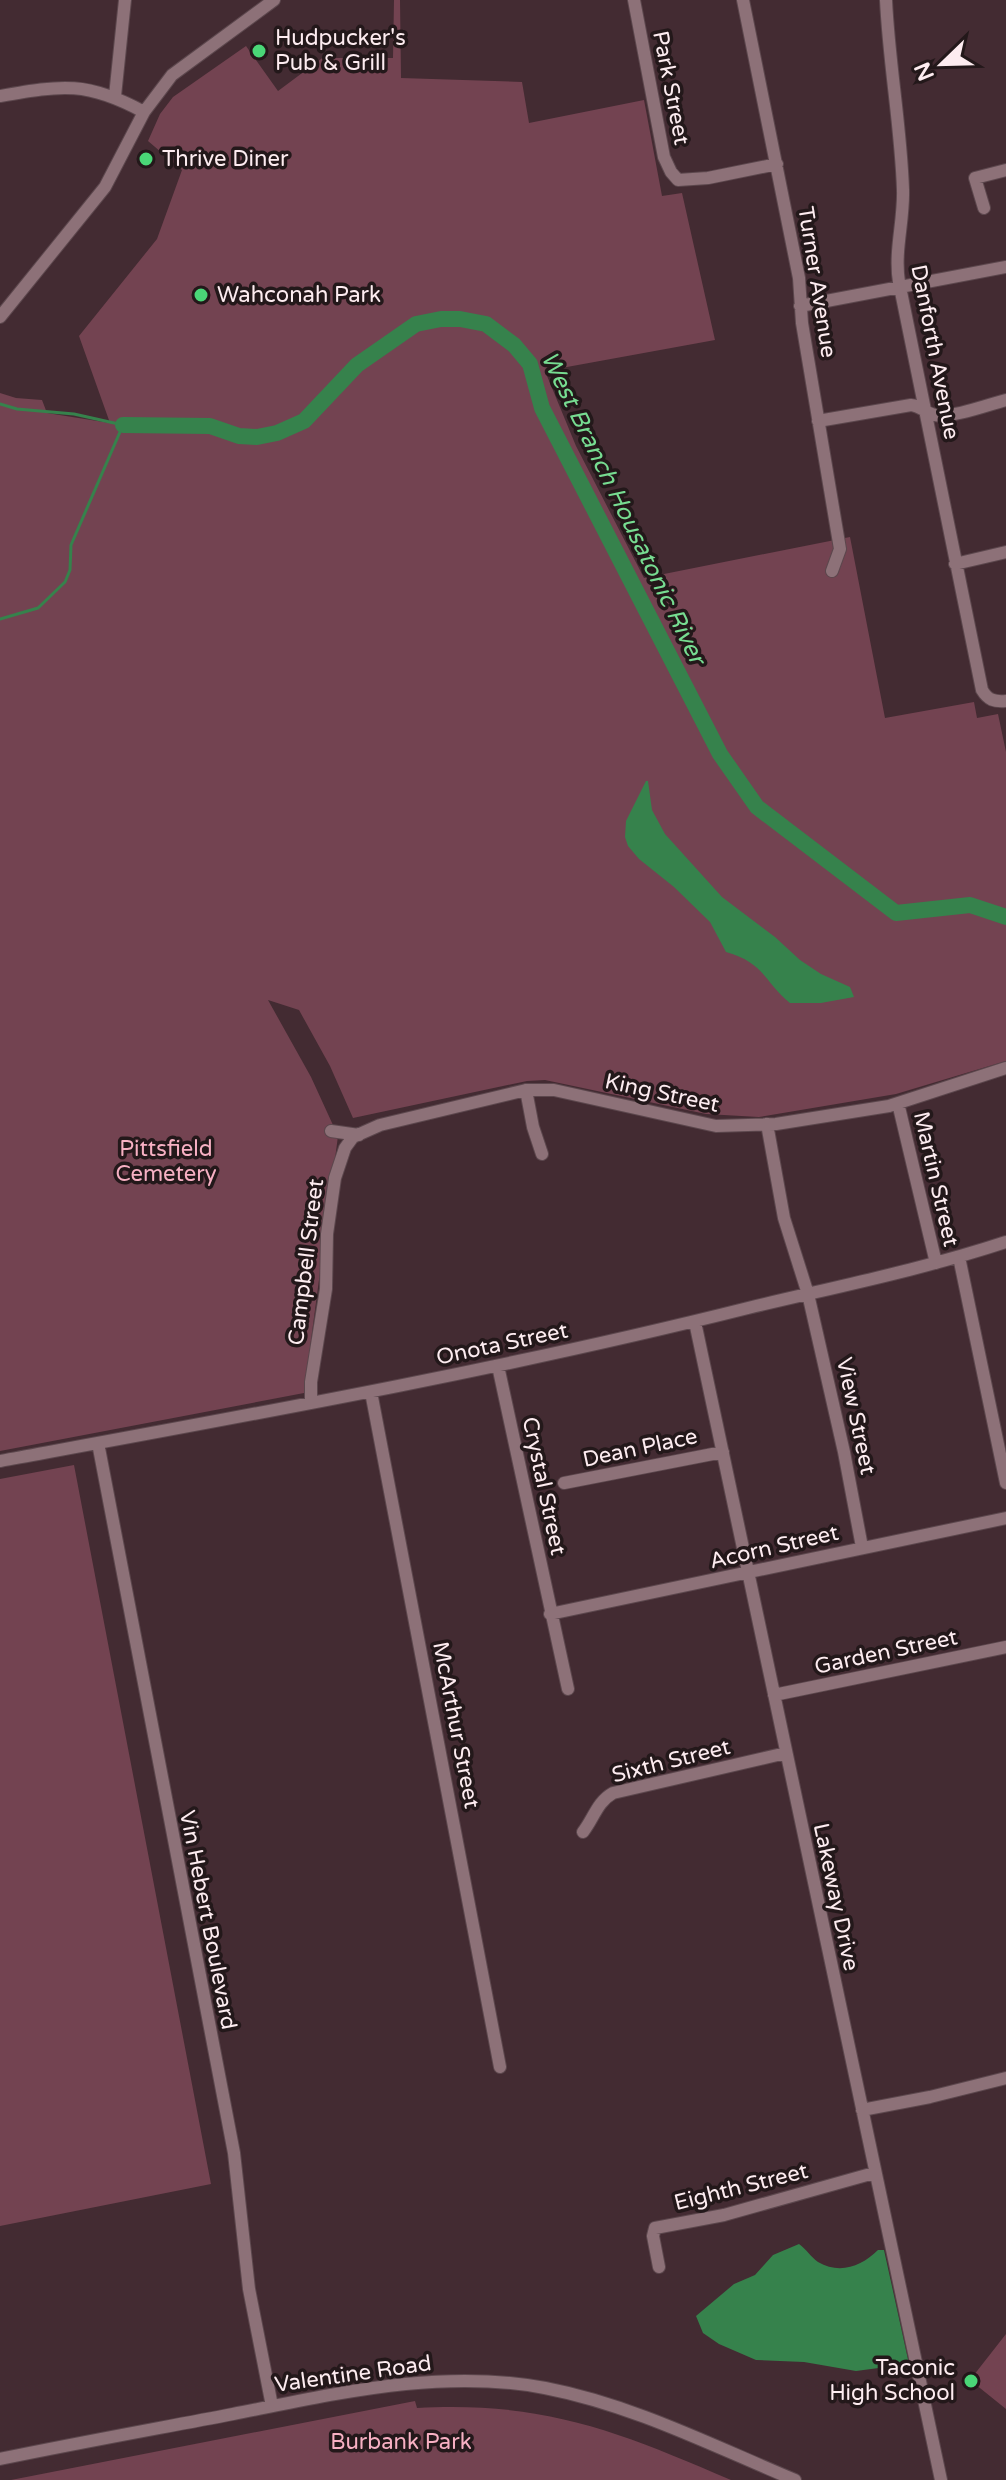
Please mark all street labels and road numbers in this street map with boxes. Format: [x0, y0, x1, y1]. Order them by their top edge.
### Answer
street label: Park Street [647, 29, 695, 147]
street label: Turner Avenue [792, 205, 842, 359]
street label: Danforth Avenue [905, 262, 965, 442]
street label: King Street [603, 1068, 721, 1118]
street label: Martin Street [908, 1109, 964, 1249]
street label: Campbell Street [283, 1177, 329, 1347]
street label: Onota Street [434, 1317, 570, 1371]
street label: View Street [831, 1355, 881, 1477]
street label: Crystal Street [517, 1414, 571, 1558]
street label: Dean Place [580, 1423, 700, 1473]
street label: Acorn Street [707, 1520, 841, 1574]
street label: Garden Street [812, 1624, 960, 1680]
street label: McArthur Street [427, 1639, 485, 1811]
street label: Sixth Street [609, 1734, 733, 1788]
street label: Vin Hebert Boulevard [174, 1808, 242, 2032]
street label: Lakeway Drive [808, 1821, 864, 1973]
street label: Eighth Street [671, 2158, 811, 2216]
street label: Valentine Road [273, 2350, 433, 2398]

